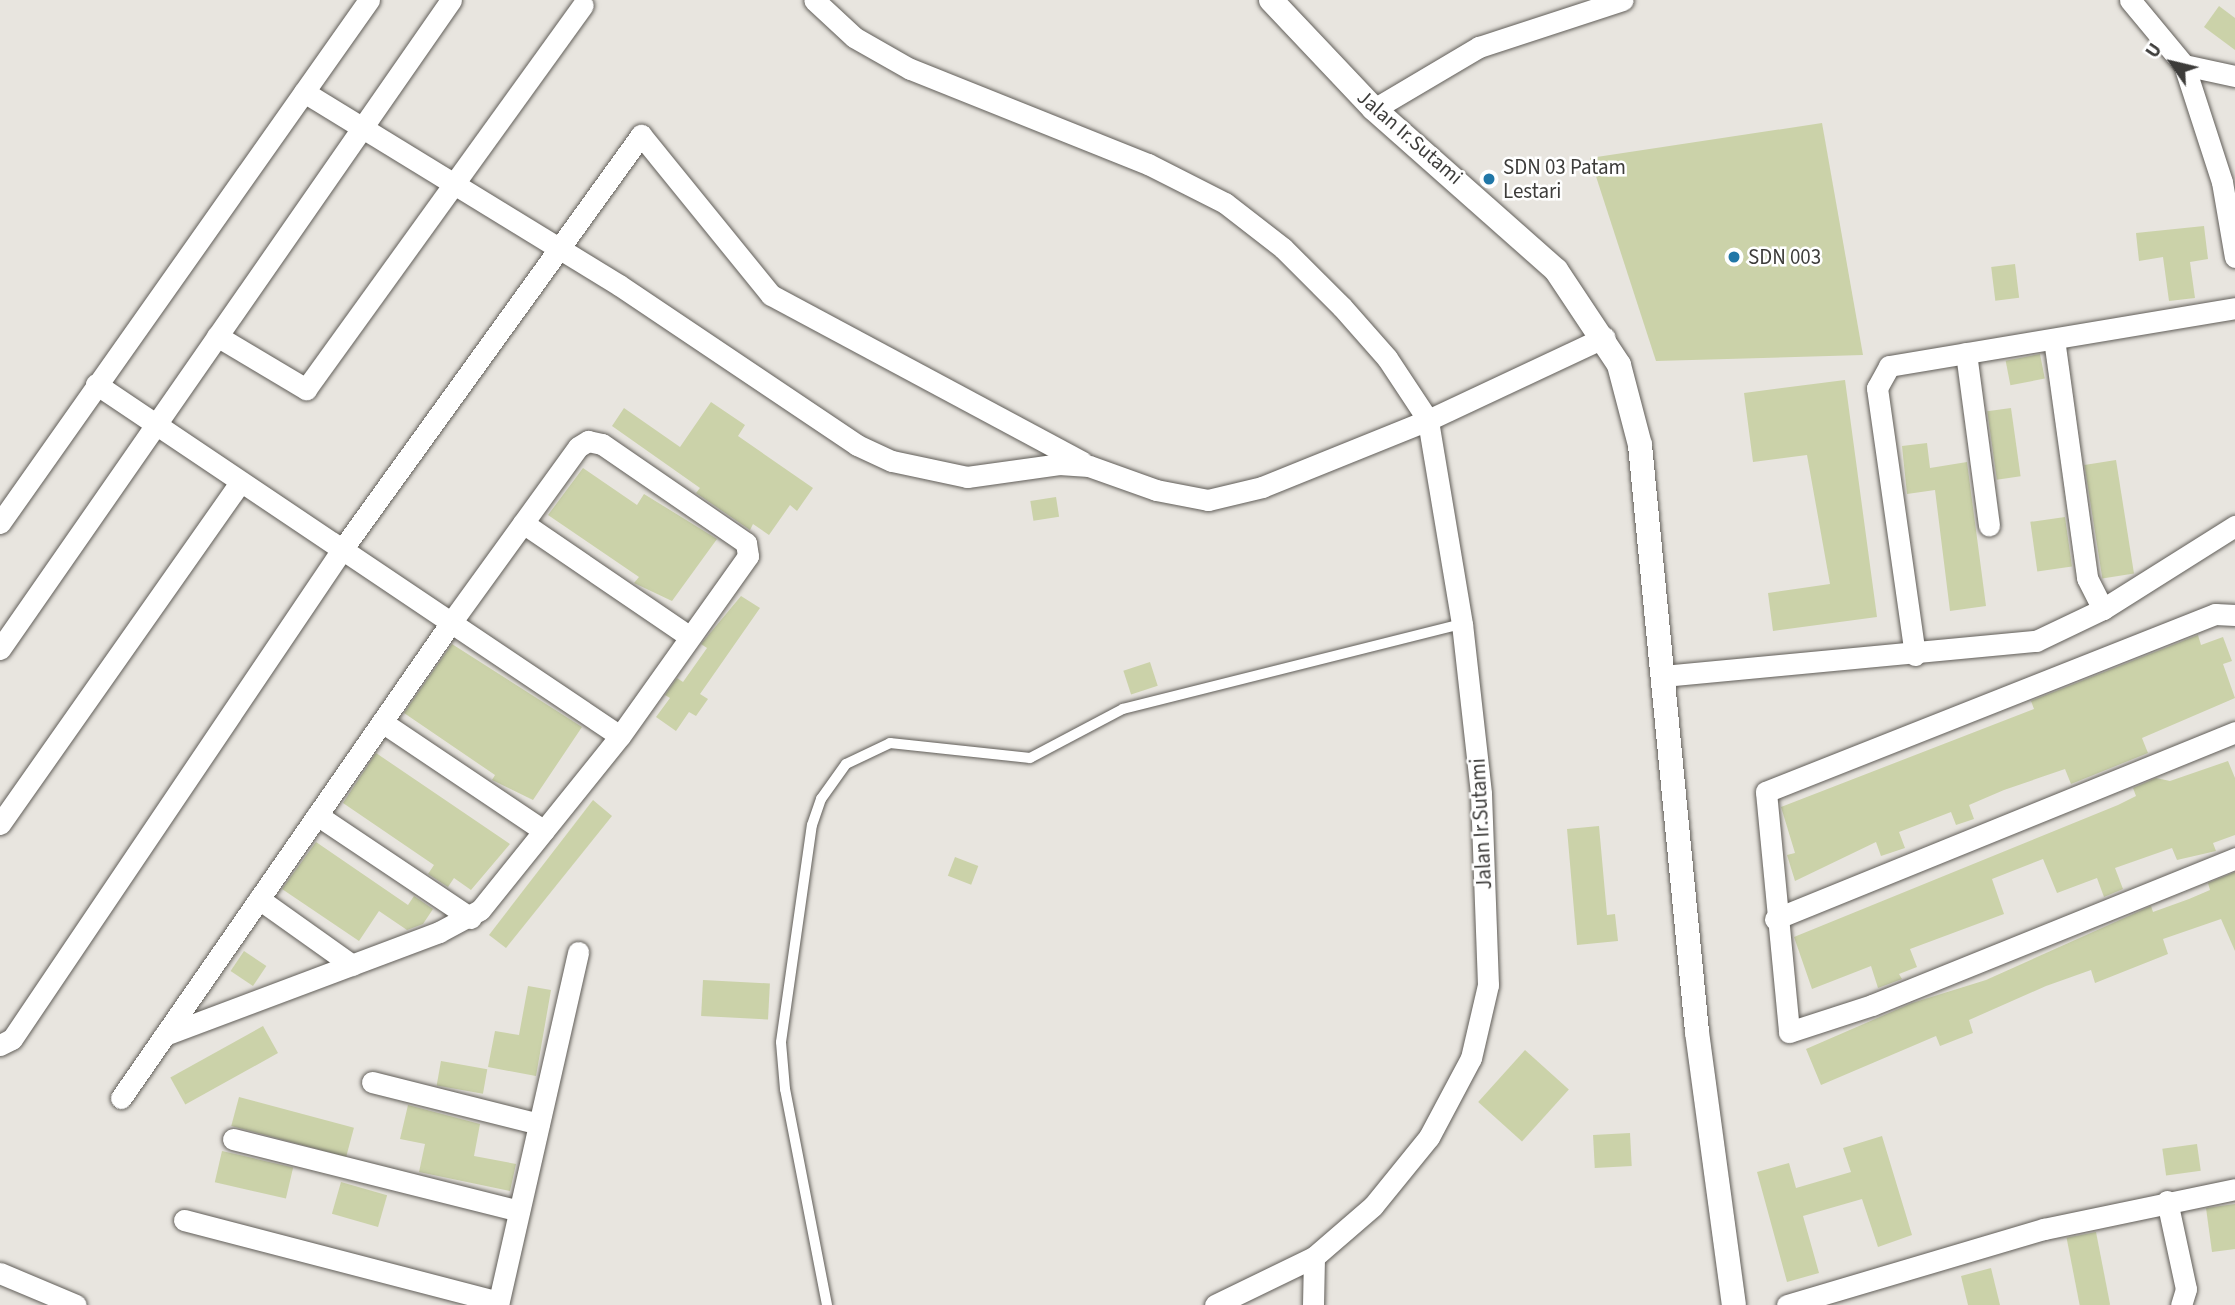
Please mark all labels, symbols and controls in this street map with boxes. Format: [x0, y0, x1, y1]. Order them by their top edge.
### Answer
north arrow [2137, 28, 2207, 98]
text: U [2139, 38, 2169, 64]
street label: Jalan Ir.Sutami [1352, 84, 1468, 190]
place label: SDN 03 Patam Lestari [1503, 154, 1626, 204]
marker: SDN 03 Patam Lestari [1481, 171, 1497, 187]
place label: SDN 003 [1748, 244, 1821, 270]
marker: SDN 003 [1726, 249, 1742, 265]
street label: Jalan Ir.Sutami [1465, 758, 1497, 890]

